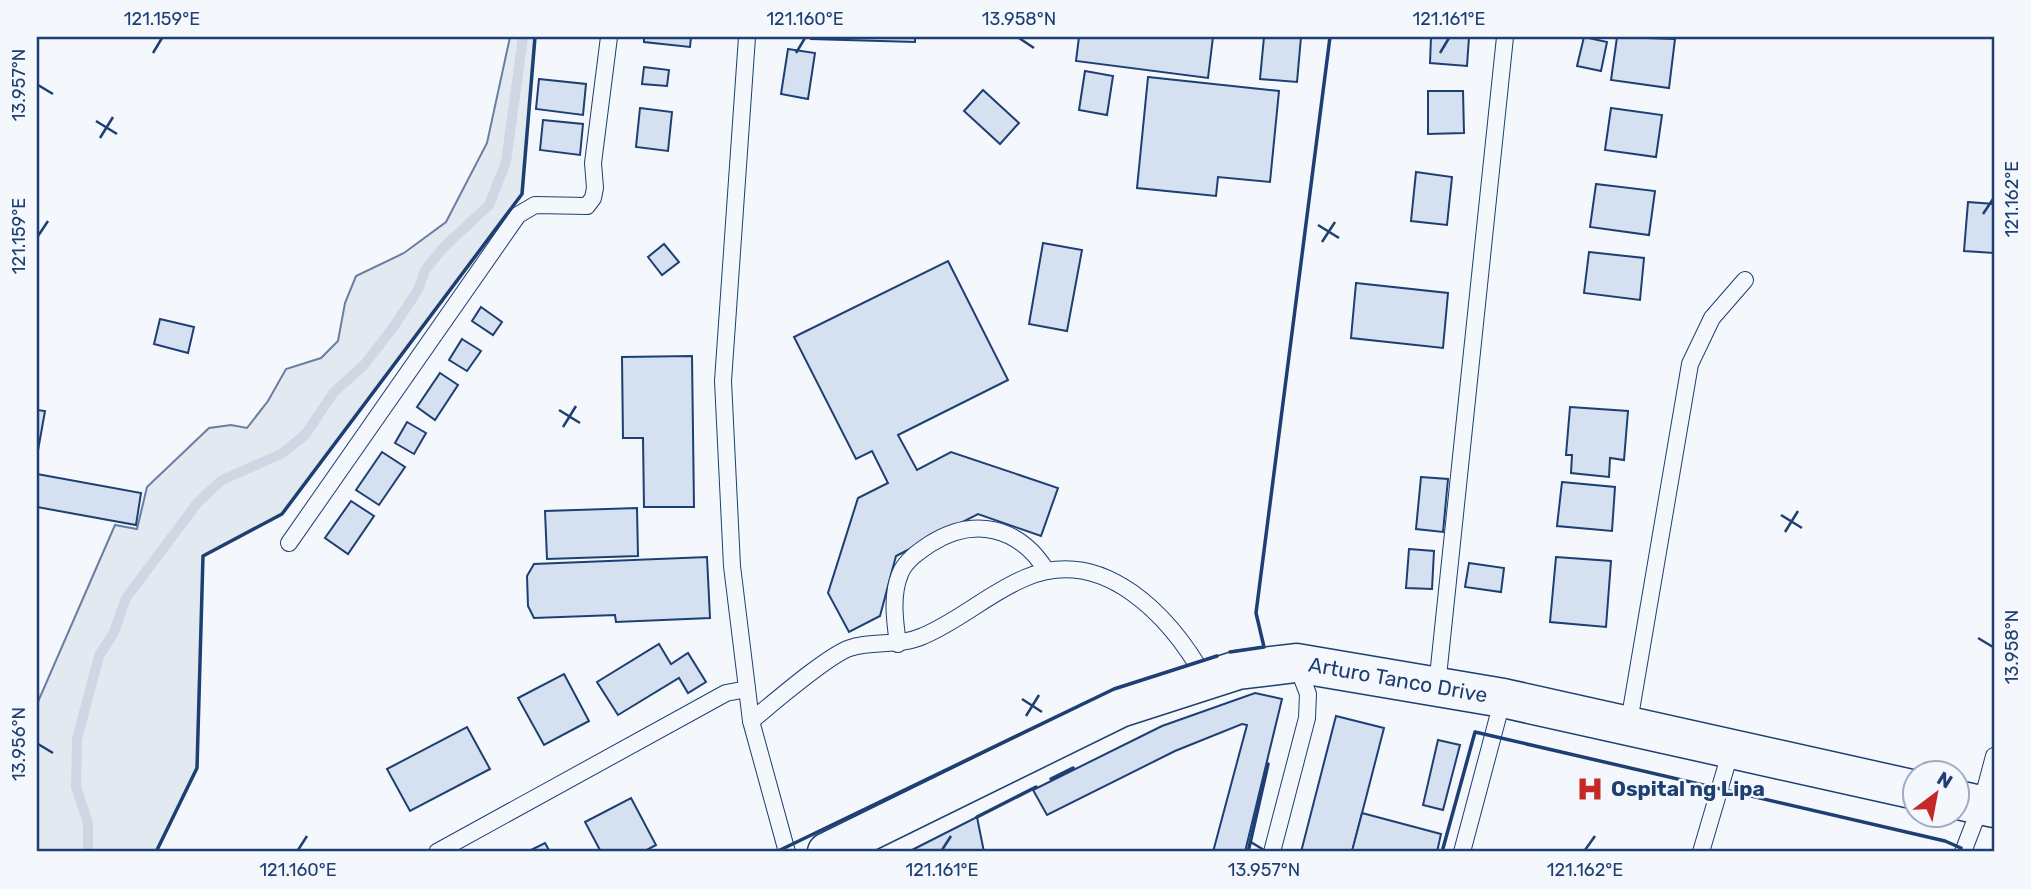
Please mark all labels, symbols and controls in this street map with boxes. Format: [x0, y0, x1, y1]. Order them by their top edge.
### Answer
text: 121.159°E [124, 8, 200, 30]
text: 121.160°E [766, 8, 844, 30]
text: 13.958°N [982, 8, 1056, 30]
text: 121.161°E [1412, 8, 1486, 30]
text: 13.957°N [8, 49, 30, 121]
text: 121.162°E [2001, 161, 2023, 237]
text: 121.159°E [8, 198, 30, 274]
text: 13.958°N [2001, 610, 2023, 684]
street label: Arturo Tanco Drive [1307, 651, 1489, 708]
text: 13.956°N [8, 707, 30, 781]
north arrow [1902, 760, 1972, 830]
text: N [1933, 767, 1957, 793]
hospital icon: Ospital ng Lipa [1575, 774, 1605, 804]
place label: Ospital ng Lipa [1611, 776, 1765, 801]
text: 121.160°E [259, 859, 337, 881]
text: 121.161°E [905, 859, 979, 881]
text: 13.957°N [1228, 859, 1300, 881]
text: 121.162°E [1547, 859, 1623, 881]

